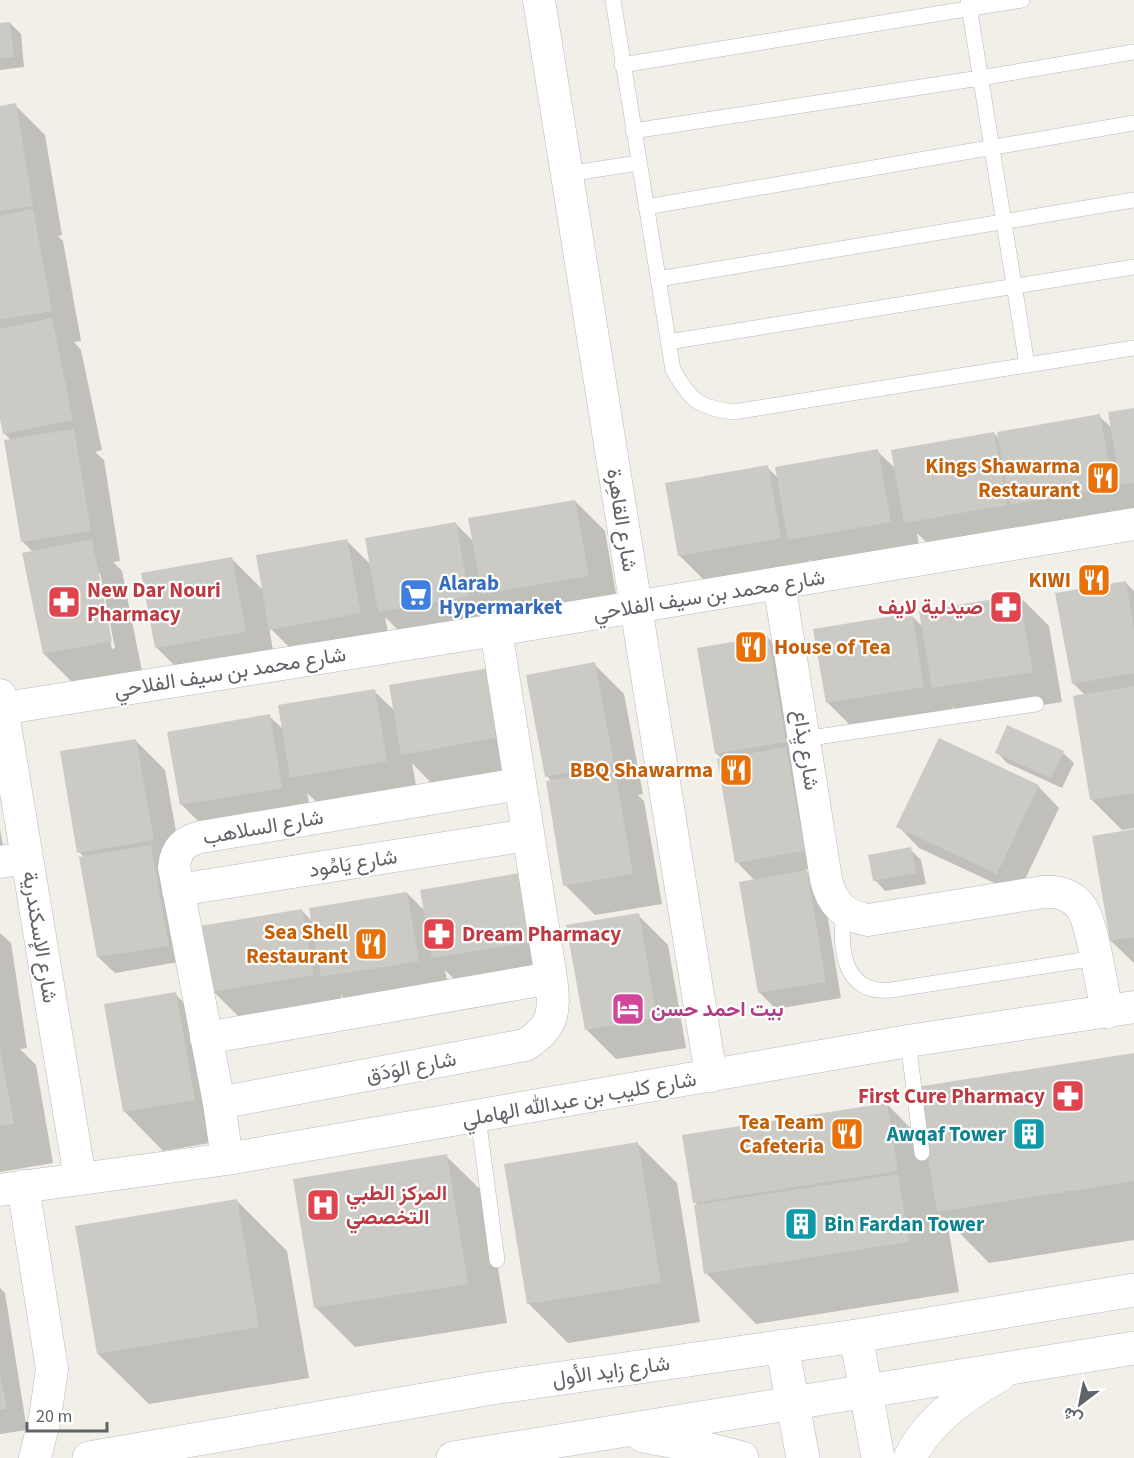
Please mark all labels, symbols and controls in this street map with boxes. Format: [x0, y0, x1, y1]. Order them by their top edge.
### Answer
place label: Kings Shawarma Restaurant [925, 451, 1080, 505]
restaurant icon: Kings Shawarma Restaurant [1085, 460, 1121, 496]
street label: شارع القاهِرة [599, 466, 645, 574]
street label: شارع محمد بن سيف الفلاحي [591, 562, 827, 630]
restaurant icon: KIWI [1076, 562, 1112, 598]
place label: KIWI [1028, 565, 1071, 595]
place label: Alarab Hypermarket [438, 568, 562, 622]
place label: New Dar Nouri Pharmacy [87, 575, 221, 629]
supermarket icon: Alarab Hypermarket [398, 577, 434, 613]
pharmacy icon: New Dar Nouri Pharmacy [46, 584, 82, 620]
pharmacy icon: صيدلية لايف [988, 589, 1024, 625]
place label: صيدلية لايف [878, 592, 983, 622]
restaurant icon: House of Tea [733, 629, 769, 665]
place label: House of Tea [774, 632, 891, 662]
street label: شارع محمد بن سيف الفلاحي [112, 639, 348, 707]
street label: شارع يِذاع [784, 708, 827, 793]
restaurant icon: BBQ Shawarma [718, 752, 754, 788]
place label: BBQ Shawarma [570, 755, 713, 785]
street label: شارع السلاهب [200, 802, 326, 852]
street label: شارع يَامُود [307, 841, 399, 885]
street label: شارع الإسكندرية [15, 869, 65, 1005]
pharmacy icon: Dream Pharmacy [421, 916, 457, 952]
place label: Sea Shell Restaurant [246, 917, 348, 971]
place label: Dream Pharmacy [462, 919, 621, 949]
restaurant icon: Sea Shell Restaurant [353, 926, 389, 962]
hotel icon: بيت احمد حسن [610, 991, 646, 1027]
place label: بيت احمد حسن [651, 994, 784, 1024]
street label: شارع الوَدَق [363, 1044, 459, 1090]
street label: شارع كليب بن عبدالله الهاملي [459, 1064, 699, 1136]
pharmacy icon: First Cure Pharmacy [1050, 1078, 1086, 1114]
place label: First Cure Pharmacy [858, 1081, 1045, 1111]
place label: Tea Team Cafeteria [738, 1107, 824, 1161]
restaurant icon: Tea Team Cafeteria [829, 1116, 865, 1152]
building icon: Awqaf Tower [1011, 1116, 1047, 1152]
place label: Awqaf Tower [886, 1119, 1007, 1149]
place label: المركز الطبي التخصصي [346, 1178, 447, 1234]
hospital icon: المركز الطبي التخصصي [305, 1187, 341, 1223]
building icon: Bin Fardan Tower [783, 1206, 819, 1242]
place label: Bin Fardan Tower [824, 1209, 985, 1239]
street label: شارع زايد الأول [550, 1348, 672, 1394]
north arrow [1050, 1374, 1110, 1434]
scale bar [27, 1395, 106, 1433]
text: ش [1059, 1401, 1087, 1430]
text: 20 m [36, 1404, 72, 1429]

